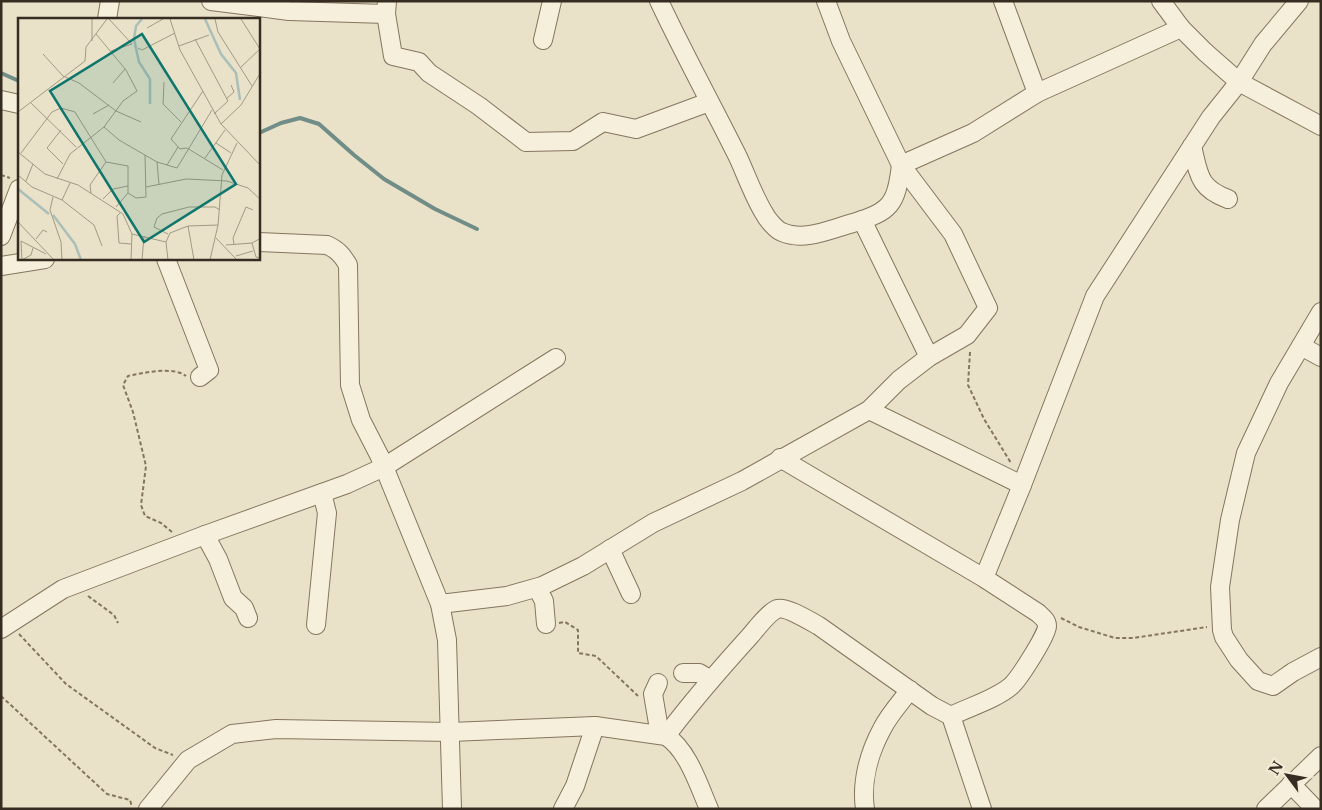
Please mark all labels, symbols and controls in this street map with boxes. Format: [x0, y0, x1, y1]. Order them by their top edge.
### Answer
inset map [18, 18, 260, 260]
north arrow [1262, 750, 1312, 800]
text: N [1265, 758, 1287, 778]

